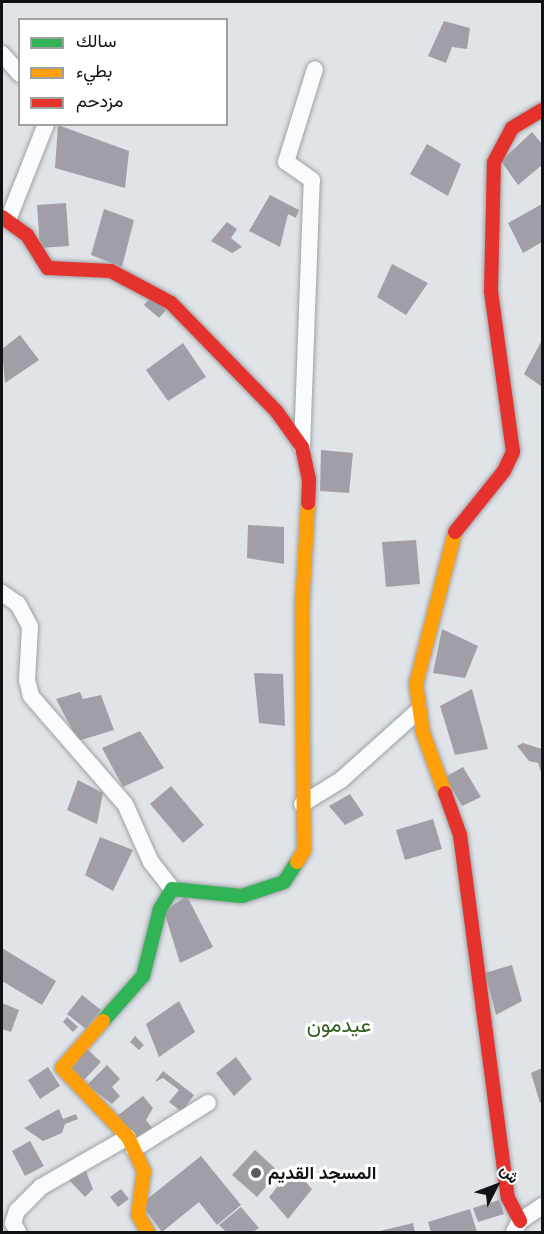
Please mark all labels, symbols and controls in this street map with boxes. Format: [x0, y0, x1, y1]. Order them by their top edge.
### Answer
legend [18, 18, 228, 126]
text: سالك [76, 30, 116, 52]
text: بطيء [76, 60, 112, 82]
text: مزدحم [76, 90, 123, 112]
district label: عيدمون [307, 1012, 371, 1038]
north arrow [466, 1156, 526, 1216]
text: ش [496, 1160, 523, 1187]
place label: المسجد القديم [268, 1162, 376, 1184]
marker: المسجد القديم [249, 1166, 263, 1180]

